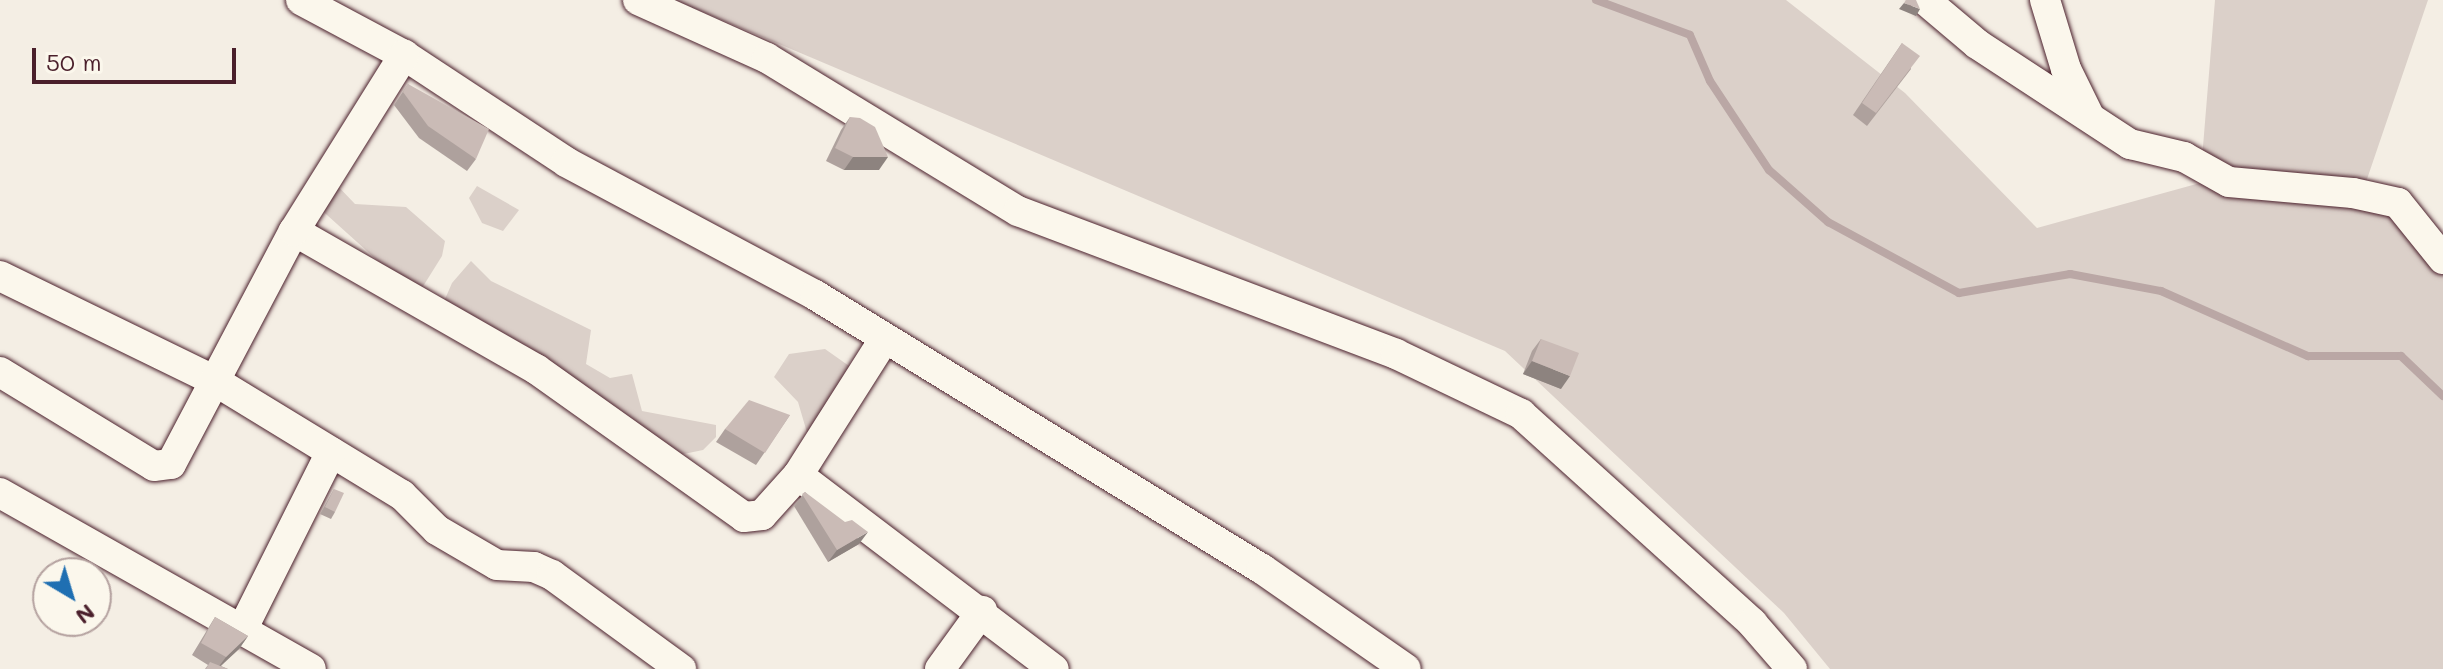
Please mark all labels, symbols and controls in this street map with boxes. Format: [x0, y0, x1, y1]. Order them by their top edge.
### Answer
scale bar [36, 32, 240, 82]
text: 50 m [46, 46, 102, 77]
north arrow [32, 557, 112, 637]
text: N [70, 598, 101, 631]

